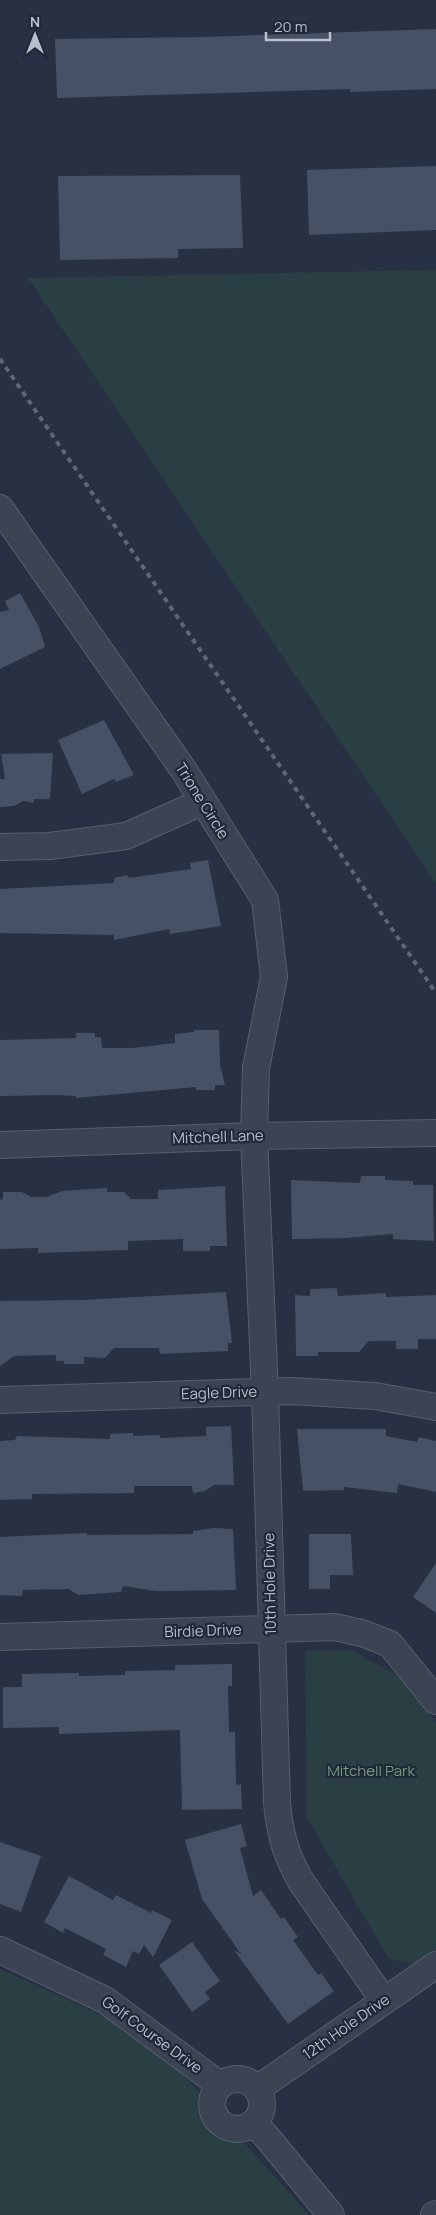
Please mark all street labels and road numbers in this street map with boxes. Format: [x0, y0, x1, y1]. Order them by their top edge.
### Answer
street label: Trione Circle [171, 759, 234, 843]
street label: Mitchell Lane [172, 1124, 264, 1149]
street label: Eagle Drive [181, 1381, 258, 1404]
street label: 10th Hole Drive [258, 1532, 281, 1635]
street label: Birdie Drive [164, 1619, 242, 1642]
street label: 12th Hole Drive [298, 1989, 394, 2064]
street label: Golf Course Drive [98, 1991, 207, 2078]

